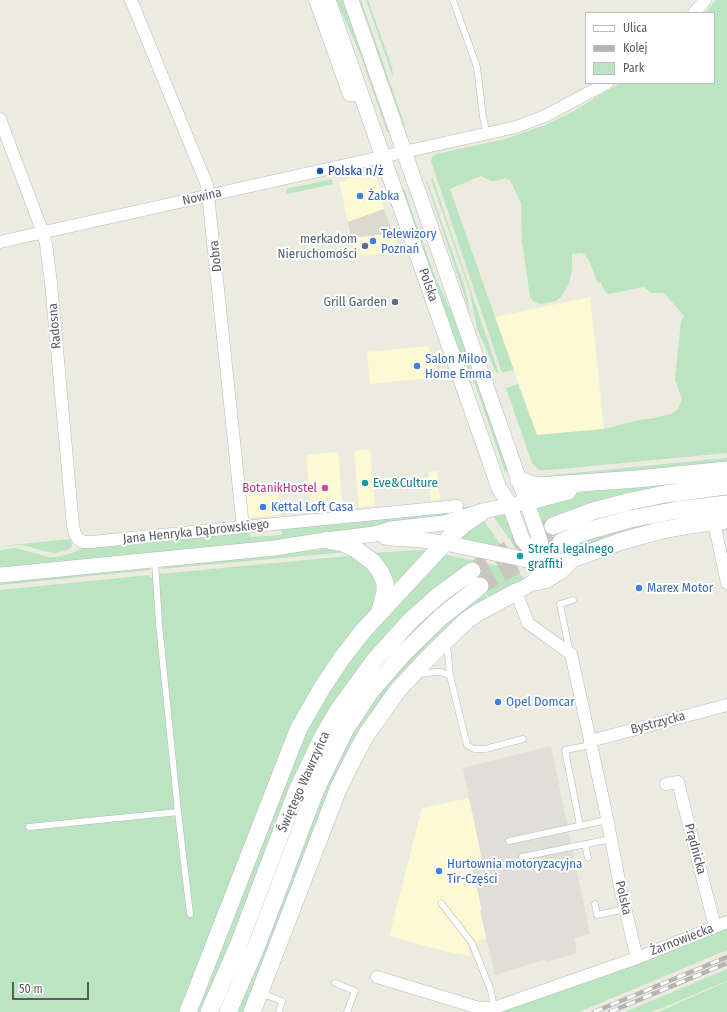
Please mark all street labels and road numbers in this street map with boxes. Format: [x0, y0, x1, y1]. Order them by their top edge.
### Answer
street label: Nowina [181, 185, 223, 209]
street label: Dobra [207, 239, 225, 273]
street label: Polska [415, 266, 441, 304]
street label: Radosna [45, 302, 65, 350]
street label: Jana Henryka Dąbrowskiego [122, 517, 270, 547]
street label: Bystrzycka [629, 708, 687, 738]
street label: Świętego Wawrzyńca [275, 729, 333, 835]
street label: Prądnicka [681, 822, 709, 876]
street label: Polska [612, 879, 634, 917]
street label: Żarnowiecka [648, 921, 716, 959]

